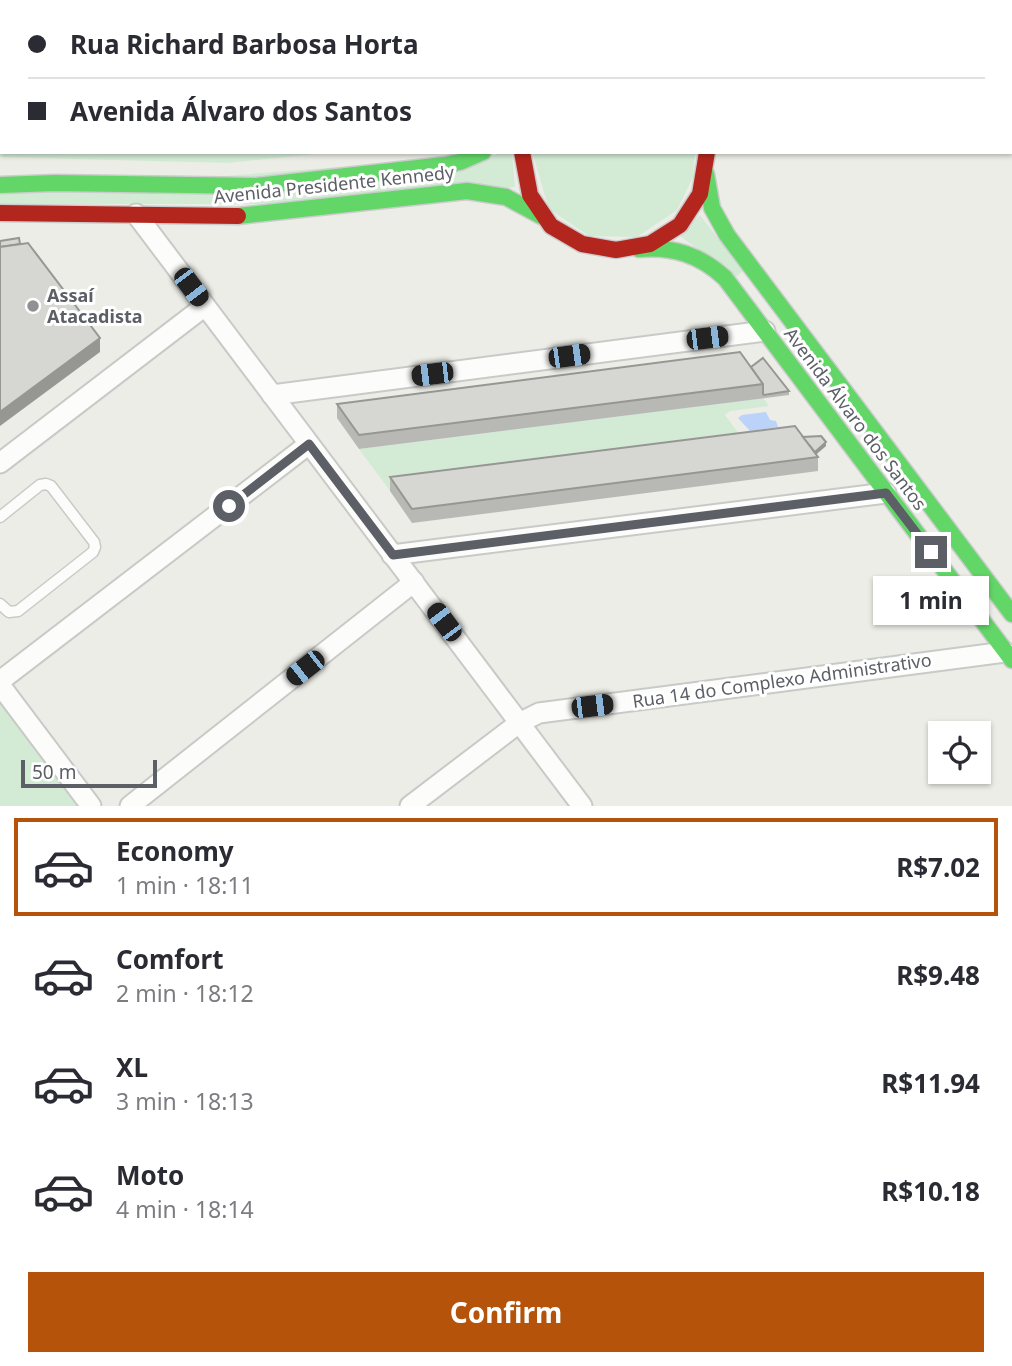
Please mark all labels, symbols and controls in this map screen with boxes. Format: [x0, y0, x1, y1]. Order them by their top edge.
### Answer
text: Rua Richard Barbosa Horta [70, 26, 418, 62]
text: Avenida Álvaro dos Santos [70, 93, 412, 129]
street label: Avenida Presidente Kennedy [213, 159, 456, 209]
car [170, 264, 213, 310]
place label: Assaí Atacadista [47, 283, 143, 328]
marker: Assaí Atacadista [25, 298, 41, 314]
street label: Avenida Álvaro dos Santos [779, 322, 932, 515]
car [685, 325, 730, 351]
car [547, 343, 592, 369]
car [410, 361, 455, 387]
route start [213, 490, 245, 522]
route end [915, 536, 947, 568]
callout: 1 min [873, 576, 989, 626]
text: 1 min [899, 584, 963, 616]
car [423, 599, 466, 645]
car [282, 647, 329, 689]
street label: Rua 14 do Complexo Administrativo [631, 647, 933, 713]
car [570, 693, 615, 719]
map controls [928, 721, 991, 784]
button: locate [928, 721, 991, 784]
scale bar [21, 757, 158, 789]
text: 50 m [32, 759, 76, 785]
text: Economy [116, 833, 234, 869]
icon: car [32, 836, 95, 899]
text: R$7.02 [896, 849, 980, 885]
text: 1 min · 18:11 [116, 869, 254, 901]
text: Comfort [116, 941, 224, 977]
icon: car [32, 944, 95, 1007]
text: R$9.48 [896, 957, 980, 993]
text: 2 min · 18:12 [116, 977, 254, 1009]
text: XL [116, 1049, 148, 1085]
icon: car [32, 1052, 95, 1115]
text: R$11.94 [881, 1065, 980, 1101]
text: 3 min · 18:13 [116, 1085, 254, 1117]
text: Moto [116, 1157, 184, 1193]
icon: car [32, 1160, 95, 1223]
text: R$10.18 [881, 1173, 980, 1209]
text: 4 min · 18:14 [116, 1193, 254, 1225]
button: Confirm [28, 1272, 984, 1352]

